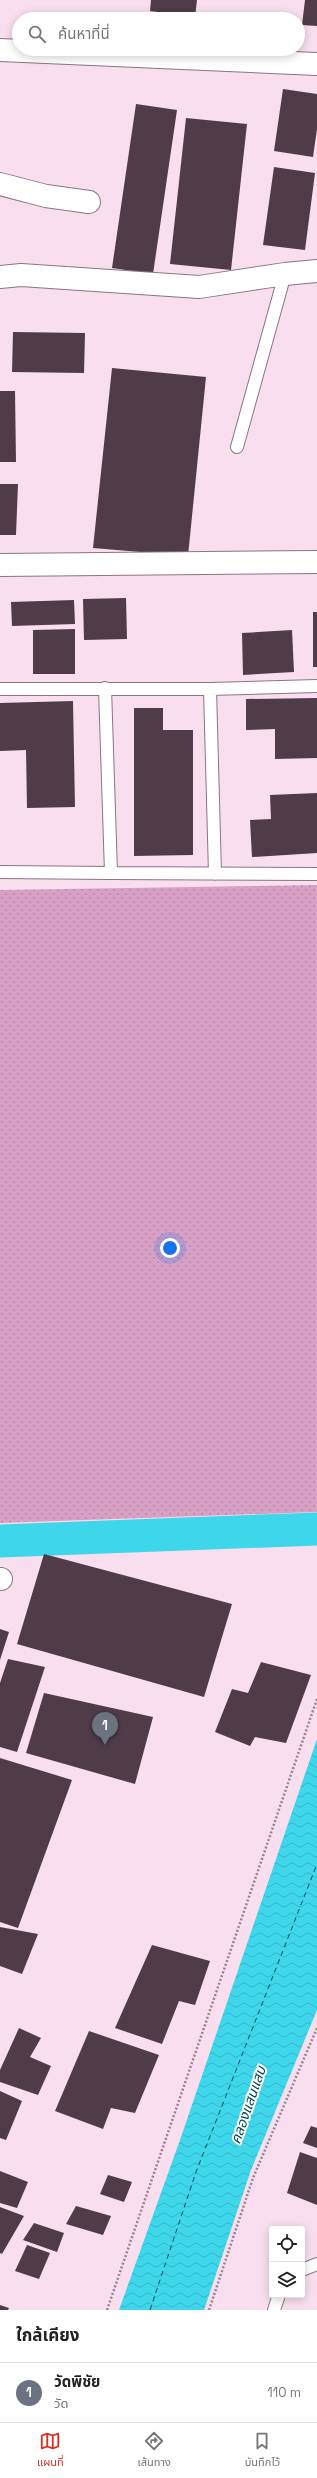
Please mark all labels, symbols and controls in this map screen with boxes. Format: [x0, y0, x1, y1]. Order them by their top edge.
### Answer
search box [12, 12, 305, 56]
icon: search [26, 23, 48, 45]
text: ค้นหาที่นี่ [58, 24, 110, 43]
your location [160, 1238, 180, 1258]
pin: 1 [92, 1712, 118, 1745]
water label: คลองแสนแสบ [226, 2062, 270, 2146]
map controls [269, 2226, 305, 2298]
button: locate [269, 2226, 305, 2262]
button: layers [269, 2262, 305, 2298]
text: ใกล้เคียง [16, 2324, 79, 2346]
text: วัดพิชัย [54, 2372, 100, 2391]
text: 1 [26, 2384, 32, 2401]
text: 110 m [267, 2384, 301, 2401]
text: วัด [54, 2395, 68, 2412]
tab: แผนที่ [37, 2430, 64, 2471]
tab: เส้นทาง [138, 2430, 171, 2471]
tab: บันทึกไว้ [245, 2430, 280, 2471]

